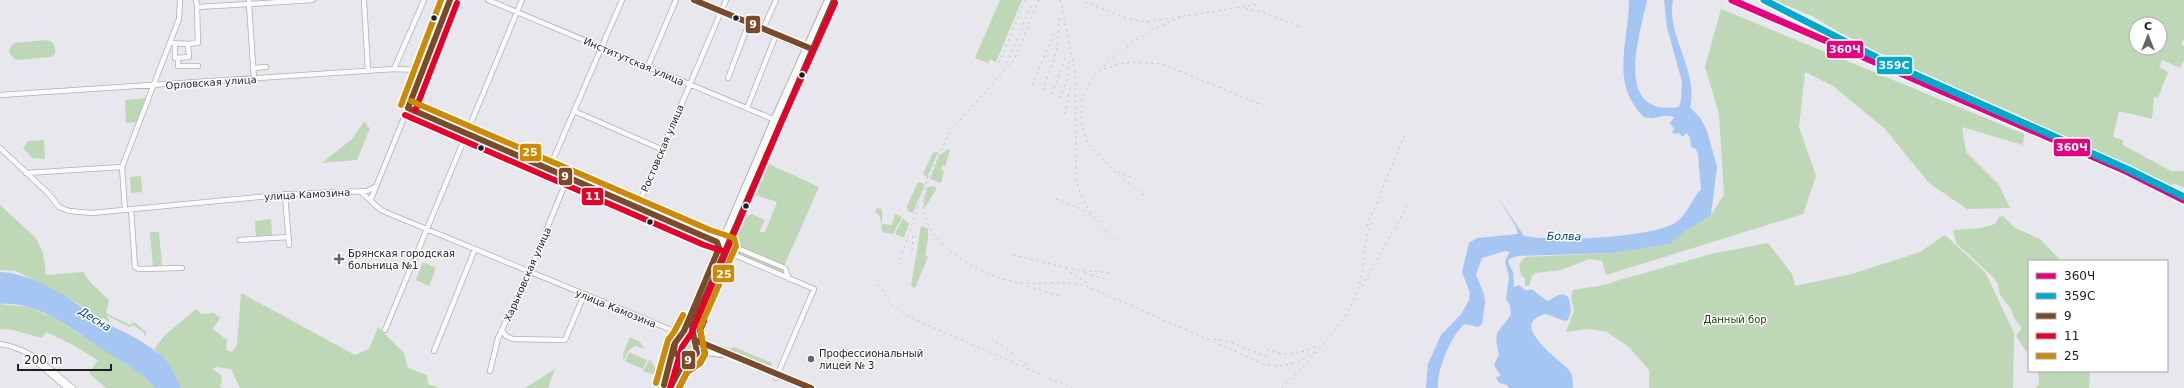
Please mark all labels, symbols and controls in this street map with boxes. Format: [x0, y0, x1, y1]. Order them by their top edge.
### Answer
unlabelled marker [429, 13, 439, 23]
unlabelled marker [731, 13, 741, 23]
line badge: 9 [745, 15, 761, 34]
north arrow [2128, 16, 2168, 56]
text: 9 [749, 18, 757, 31]
text: С [2144, 20, 2152, 33]
street label: Институтская улица [582, 35, 686, 88]
line badge: 360Ч [1826, 40, 1864, 59]
text: 360Ч [1829, 43, 1861, 56]
line badge: 359С [1876, 56, 1913, 75]
text: 359С [1878, 59, 1910, 72]
unlabelled marker [797, 70, 807, 80]
street label: Орловская улица [165, 74, 257, 91]
street label: Ростовская улица [639, 103, 686, 194]
line badge: 360Ч [2053, 138, 2091, 157]
text: 360Ч [2056, 141, 2088, 154]
unlabelled marker [476, 143, 486, 153]
line badge: 25 [519, 143, 542, 162]
text: 25 [522, 146, 538, 159]
line badge: 9 [558, 167, 573, 186]
text: 9 [561, 170, 569, 183]
street label: улица Камозина [264, 187, 350, 202]
line badge: 11 [581, 187, 604, 206]
text: 11 [585, 190, 601, 203]
unlabelled marker [741, 201, 751, 211]
unlabelled marker [645, 217, 655, 227]
street label: Харьковская улица [502, 225, 553, 323]
water label: Болва [1547, 230, 1582, 243]
place label: Брянская городская больница №1 [348, 248, 455, 271]
marker: Брянская городская больница №1 [333, 253, 345, 265]
legend [2028, 260, 2168, 372]
line badge: 25 [712, 264, 735, 283]
text: 25 [716, 268, 732, 281]
text: 360Ч [2064, 269, 2095, 283]
street label: улица Камозина [574, 287, 658, 330]
text: 359С [2064, 289, 2095, 303]
water label: Десна [75, 304, 113, 334]
text: 9 [2064, 309, 2072, 323]
park label: Данный бор [1703, 314, 1767, 325]
text: 11 [2064, 329, 2079, 343]
scale bar [18, 346, 111, 372]
place label: Профессиональный лицей № 3 [819, 348, 923, 371]
text: 25 [2064, 349, 2079, 363]
line badge: 9 [681, 350, 696, 370]
text: 200 m [24, 353, 62, 367]
text: 9 [684, 354, 692, 367]
marker: Профессиональный лицей № 3 [806, 354, 816, 364]

